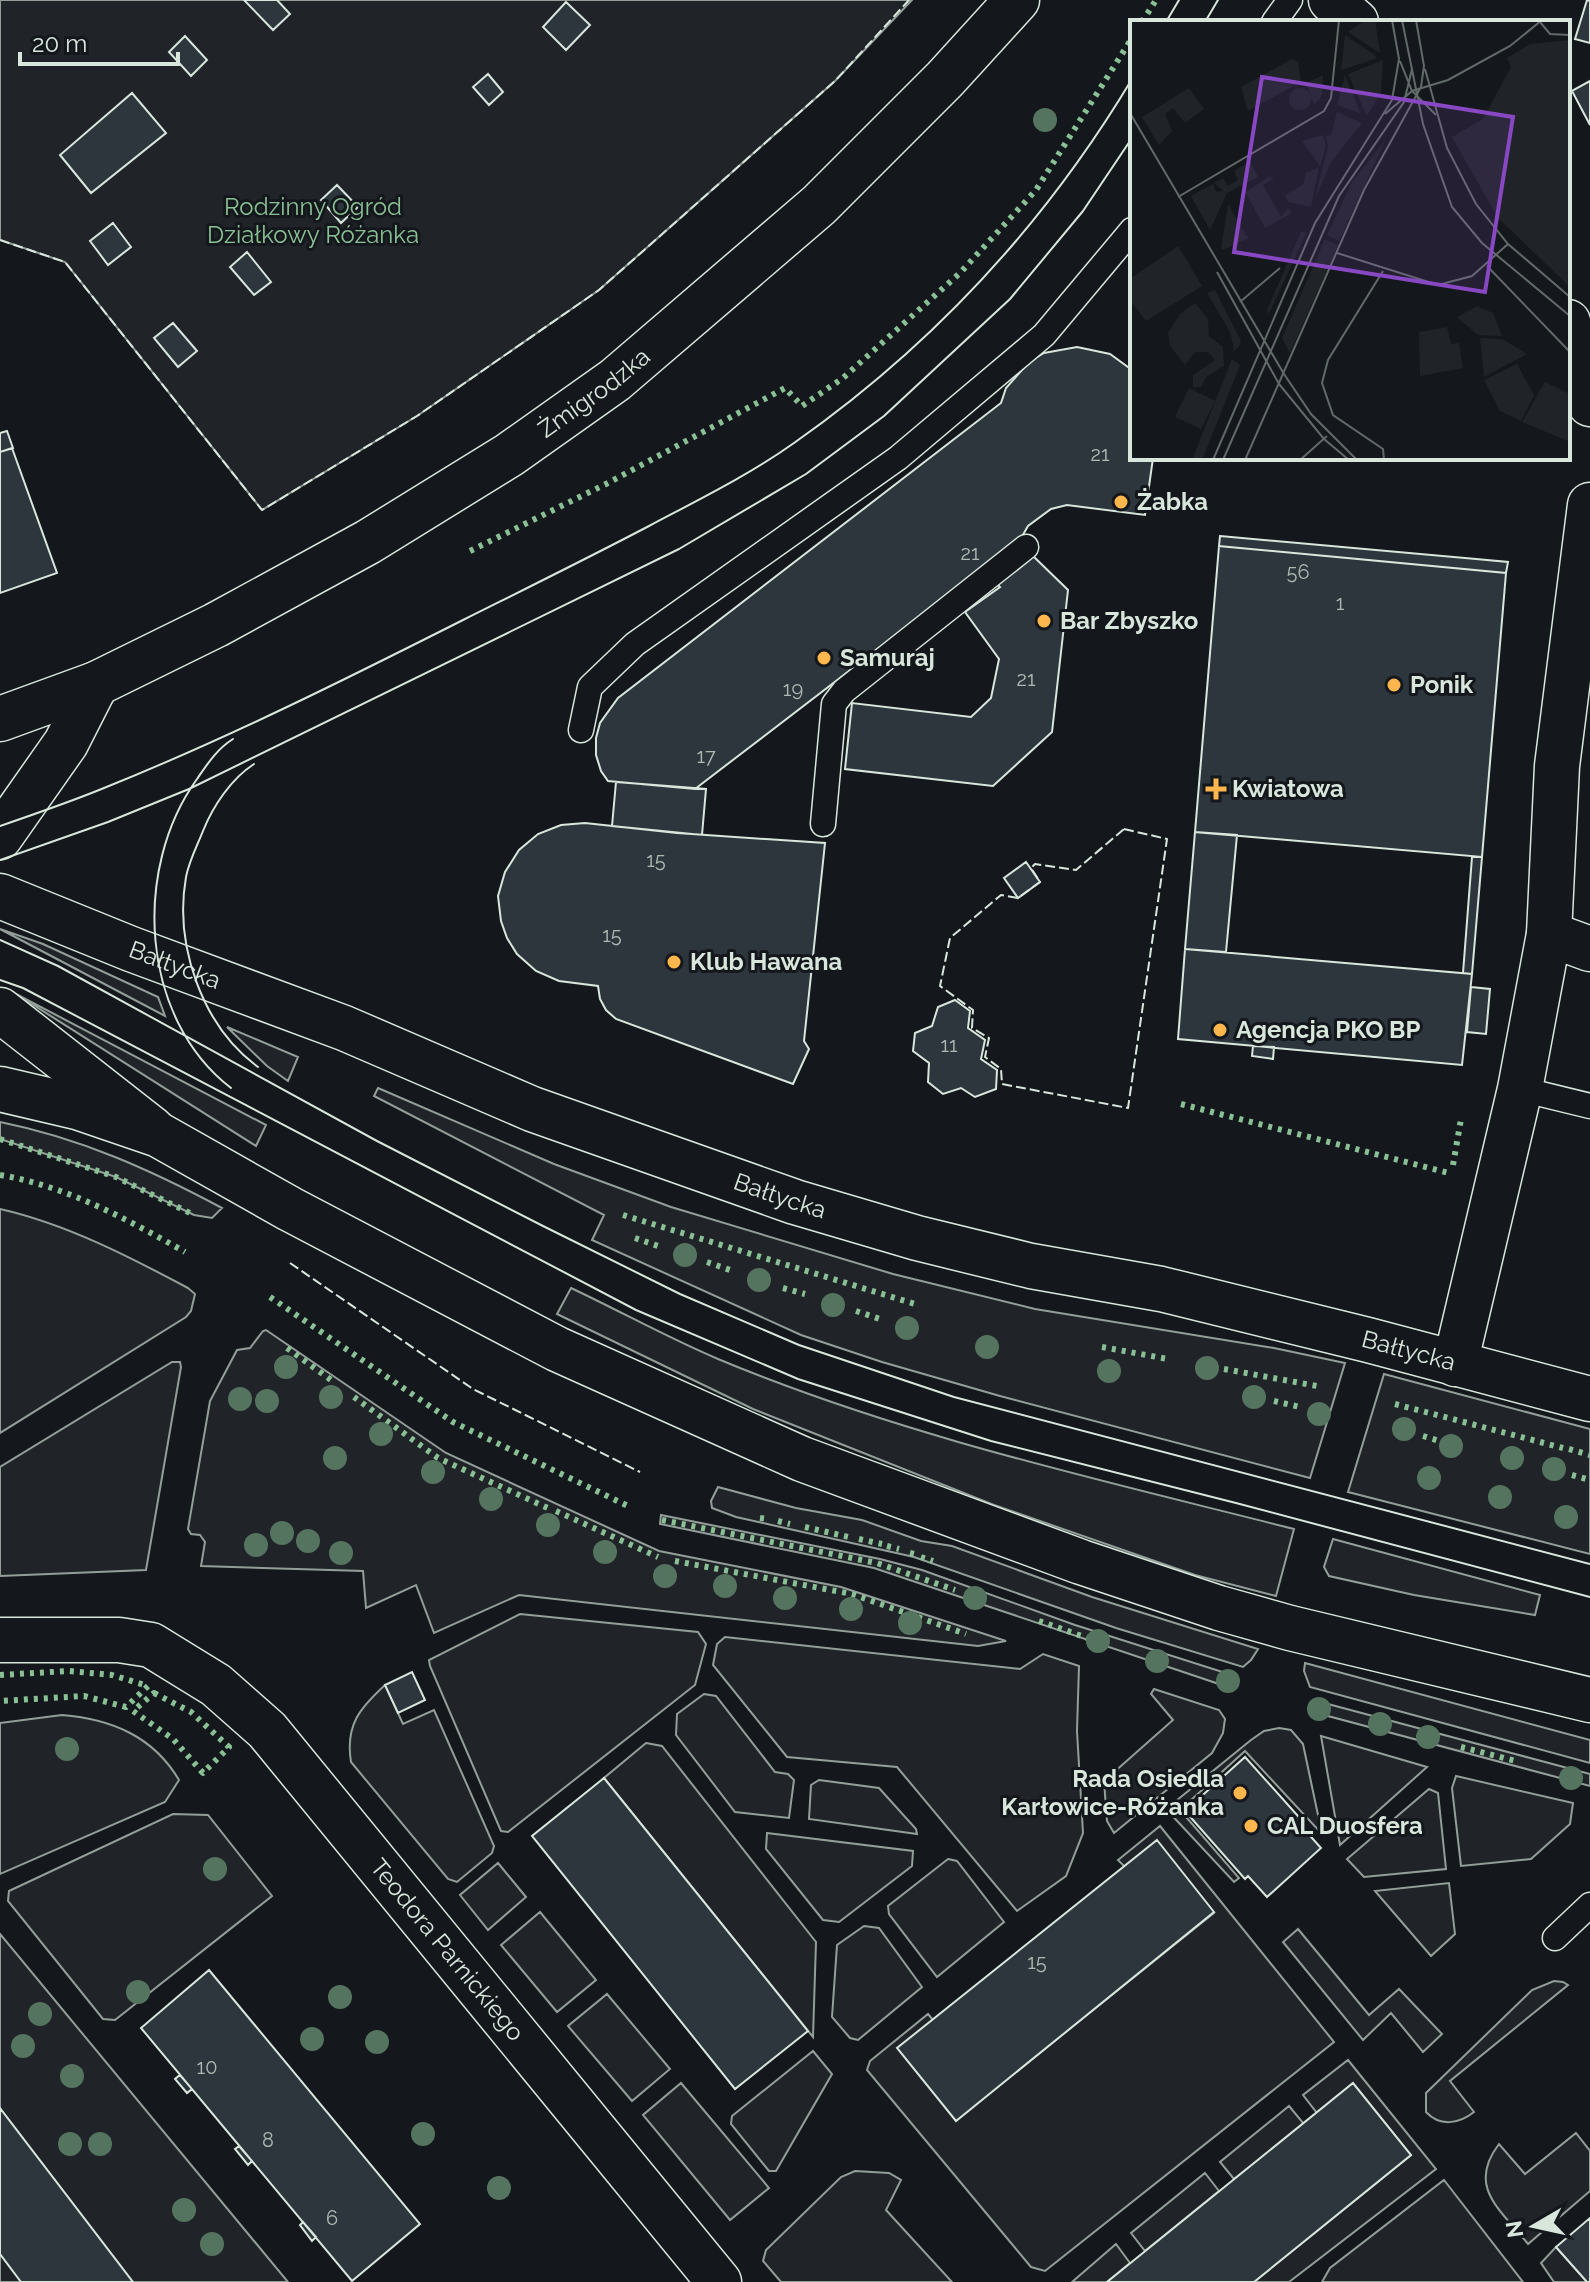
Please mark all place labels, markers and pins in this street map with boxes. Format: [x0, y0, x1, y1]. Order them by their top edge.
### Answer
place label: Żabka [1137, 487, 1208, 516]
marker: Żabka [1112, 493, 1130, 511]
place label: Bar Zbyszko [1060, 606, 1198, 635]
marker: Bar Zbyszko [1035, 612, 1053, 630]
place label: Samuraj [840, 643, 935, 672]
marker: Samuraj [815, 649, 833, 667]
place label: Ponik [1410, 670, 1474, 699]
marker: Ponik [1385, 676, 1403, 694]
place label: Kwiatowa [1232, 774, 1344, 803]
marker: Kwiatowa [1207, 780, 1225, 798]
place label: Klub Hawana [690, 947, 843, 976]
marker: Klub Hawana [665, 953, 683, 971]
place label: Agencja PKO BP [1236, 1015, 1420, 1044]
marker: Agencja PKO BP [1211, 1021, 1229, 1039]
place label: Rada Osiedla Karłowice-Różanka [1001, 1764, 1224, 1821]
marker: Rada Osiedla Karłowice-Różanka [1231, 1784, 1249, 1802]
place label: CAL Duosfera [1267, 1811, 1423, 1840]
marker: CAL Duosfera [1242, 1817, 1260, 1835]

